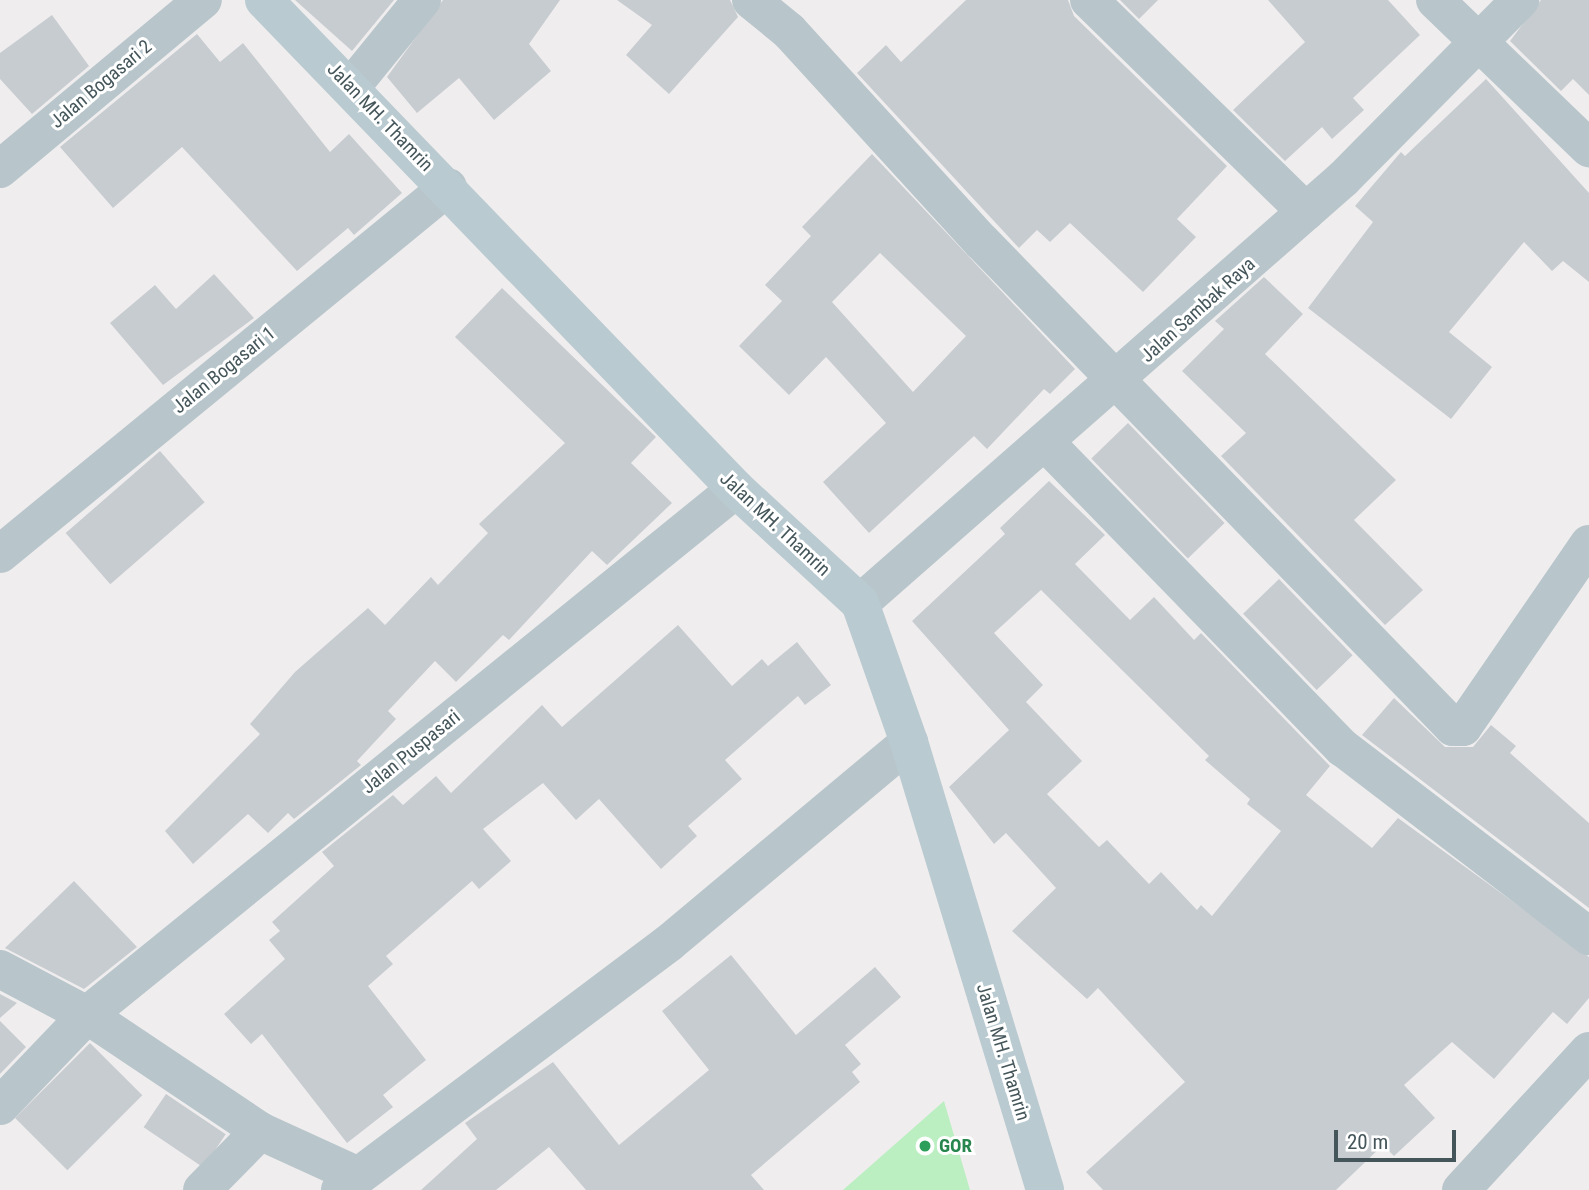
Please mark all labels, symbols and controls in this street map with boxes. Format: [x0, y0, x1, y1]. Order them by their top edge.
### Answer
street label: Jalan Bogasari 2 [46, 35, 156, 133]
street label: Jalan MH. Thamrin [322, 58, 438, 176]
street label: Jalan Sambak Raya [1136, 253, 1260, 367]
street label: Jalan Bogasari 1 [168, 322, 280, 418]
street label: Jalan MH. Thamrin [715, 467, 835, 581]
street label: Jalan Puspasari [357, 705, 465, 799]
street label: Jalan MH. Thamrin [971, 980, 1035, 1124]
scale bar [1337, 1116, 1460, 1160]
text: 20 m [1347, 1130, 1388, 1154]
place label: GOR [939, 1135, 972, 1157]
marker: GOR [917, 1138, 933, 1154]

